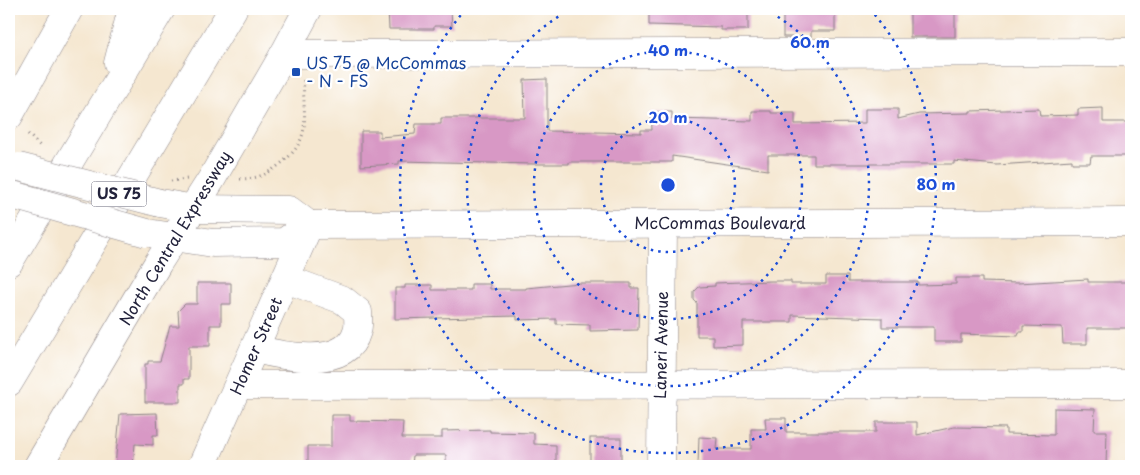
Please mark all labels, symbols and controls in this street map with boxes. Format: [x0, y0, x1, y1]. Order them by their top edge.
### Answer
text: 60 m [790, 30, 830, 53]
text: 40 m [648, 38, 688, 61]
place label: US 75 @ McCommas - N - FS [306, 50, 466, 92]
marker: US 75 @ McCommas - N - FS [290, 66, 302, 78]
text: 20 m [649, 105, 687, 128]
street label: North Central Expressway [112, 146, 236, 329]
text: 80 m [916, 172, 956, 195]
centre of rings [659, 176, 677, 194]
road number: US 75 [92, 182, 146, 206]
street label: McCommas Boulevard [634, 210, 806, 234]
street label: Laneri Avenue [647, 291, 673, 399]
street label: Homer Street [223, 292, 288, 398]

